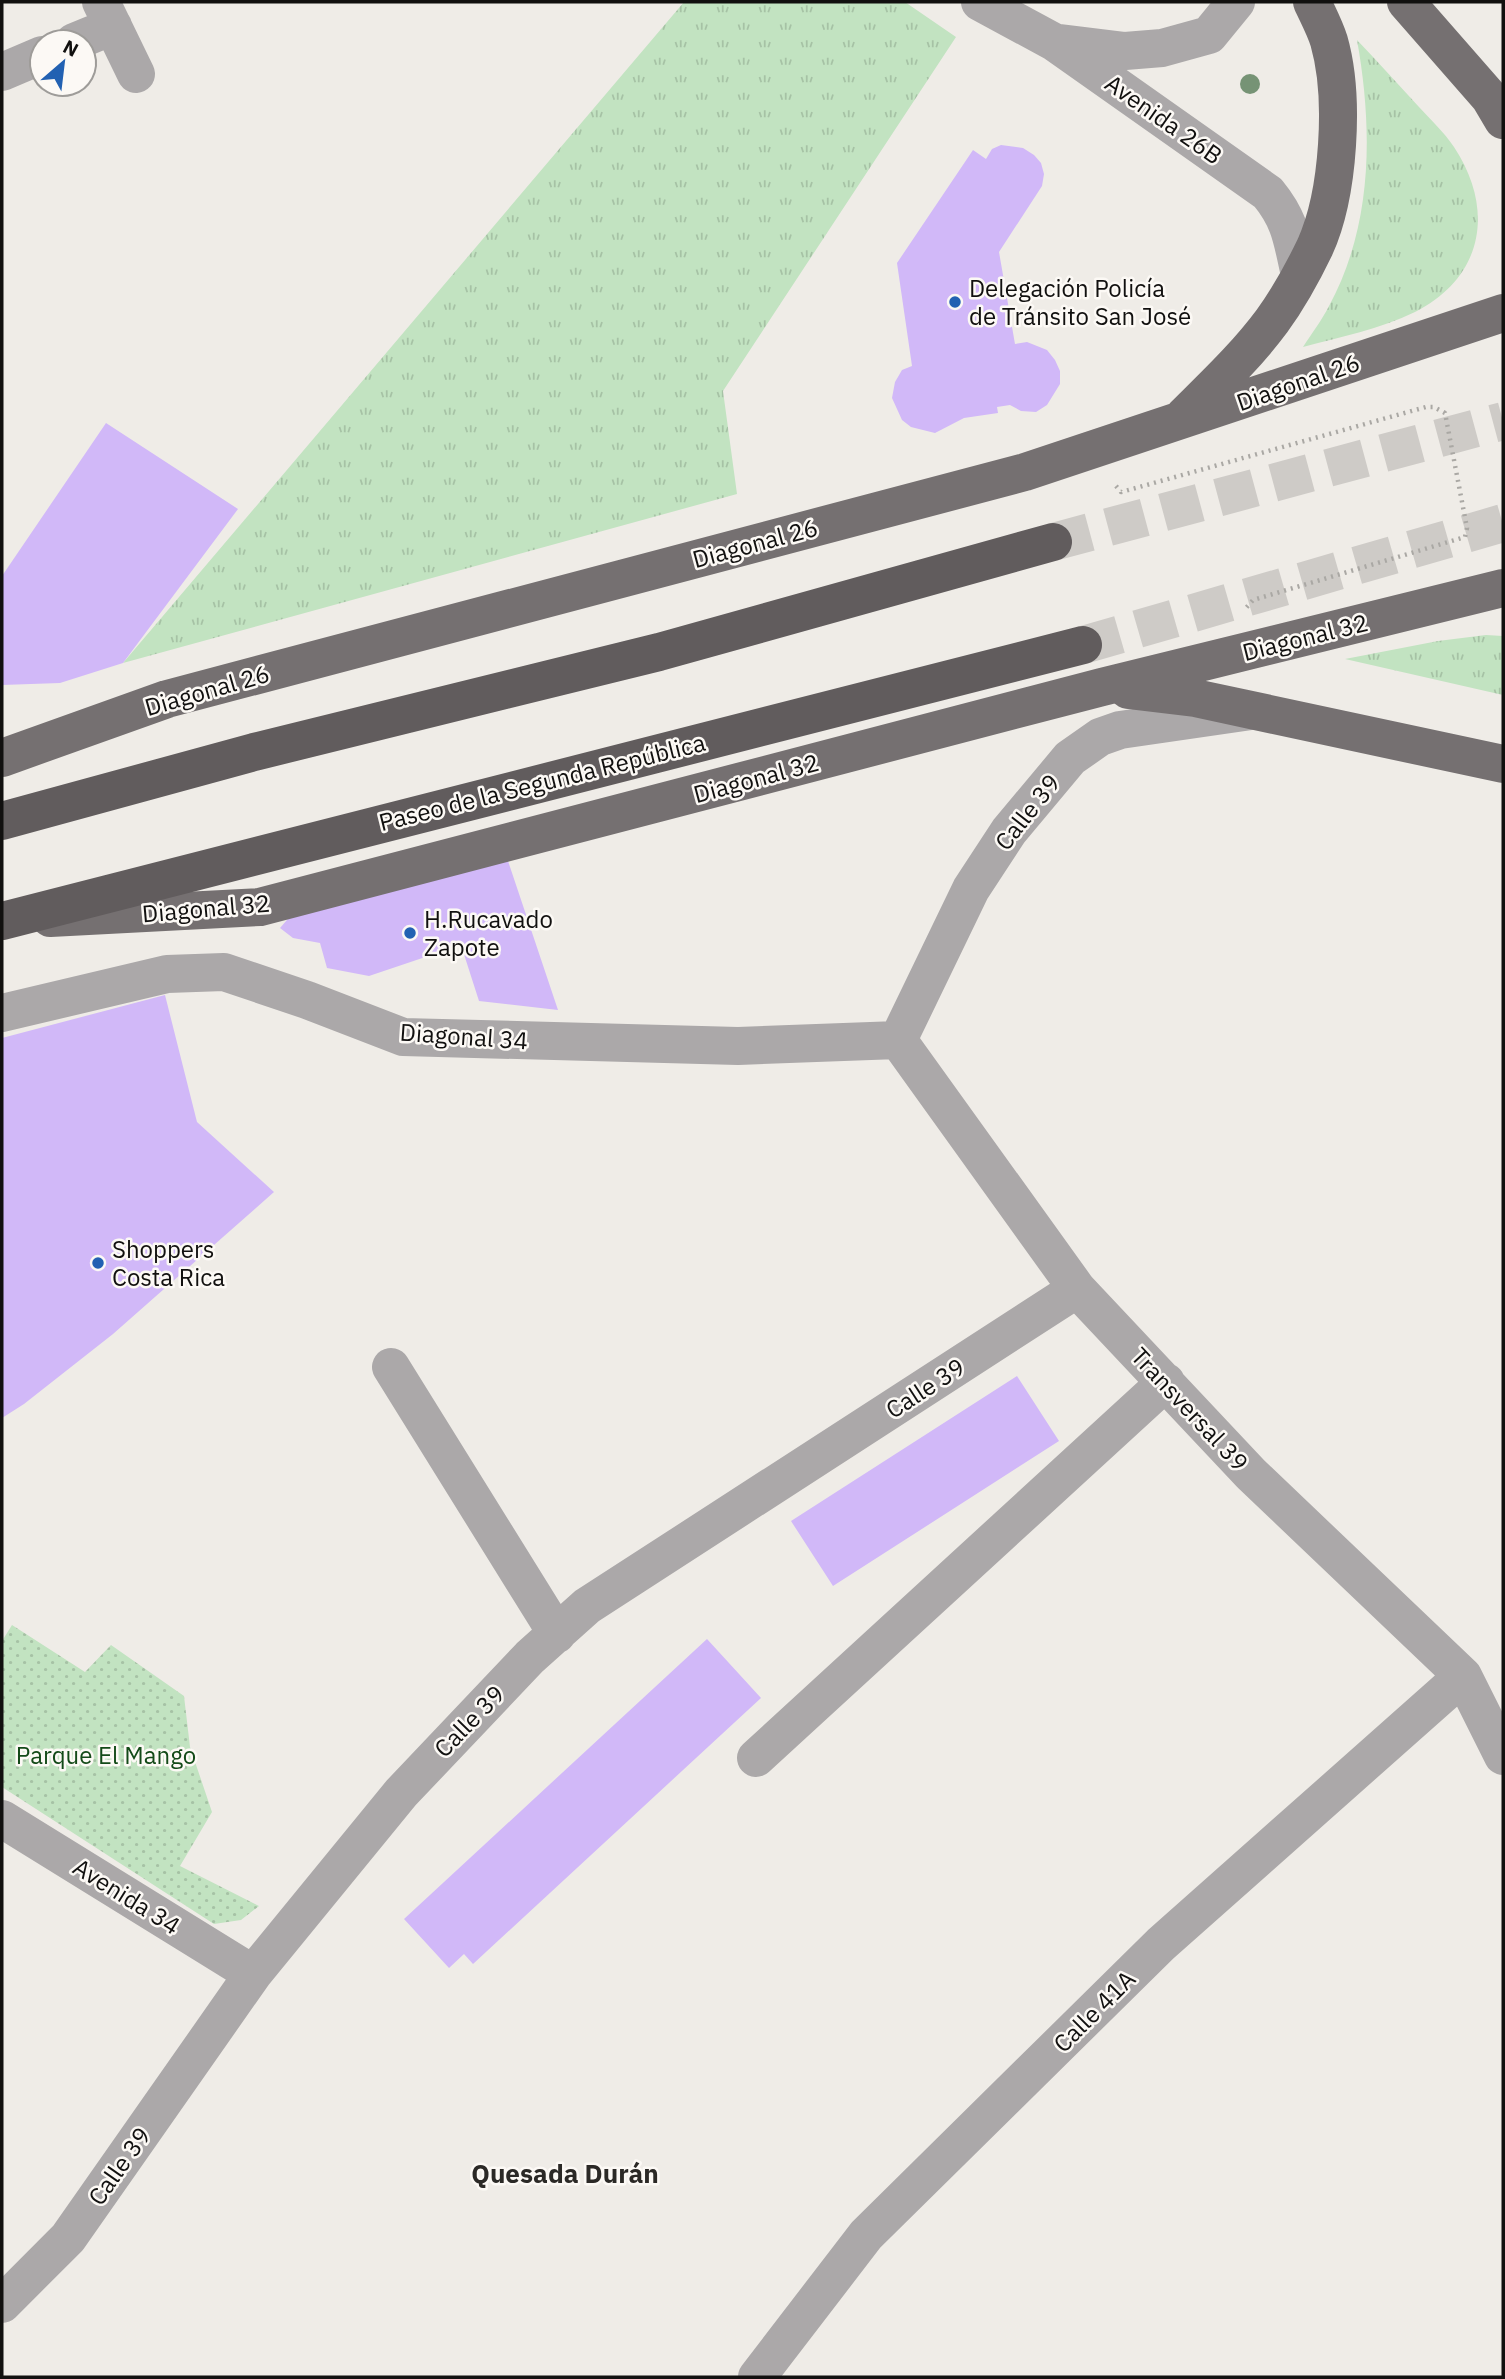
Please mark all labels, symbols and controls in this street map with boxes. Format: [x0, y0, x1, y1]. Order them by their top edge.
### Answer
north arrow [28, 28, 98, 98]
text: N [59, 34, 83, 62]
street label: Avenida 26B [1099, 67, 1229, 171]
place label: Delegación Policía de Tránsito San José [969, 272, 1191, 332]
marker: Delegación Policía de Tránsito San José [947, 294, 963, 310]
street label: Diagonal 26 [1232, 346, 1364, 418]
street label: Diagonal 26 [689, 511, 821, 575]
street label: Diagonal 32 [1239, 606, 1371, 668]
street label: Diagonal 26 [141, 657, 273, 723]
street label: Paseo de la Segunda República [375, 726, 709, 838]
street label: Diagonal 32 [690, 746, 822, 810]
street label: Calle 39 [987, 767, 1067, 857]
street label: Diagonal 32 [141, 886, 271, 930]
place label: H.Rucavado Zapote [424, 903, 553, 963]
marker: H.Rucavado Zapote [402, 925, 418, 941]
street label: Diagonal 34 [399, 1016, 529, 1056]
place label: Shoppers Costa Rica [112, 1233, 225, 1293]
marker: Shoppers Costa Rica [90, 1255, 106, 1271]
street label: Transversal 39 [1124, 1340, 1256, 1478]
street label: Calle 39 [879, 1351, 971, 1425]
street label: Calle 39 [427, 1678, 511, 1764]
park label: Parque El Mango [16, 1739, 196, 1771]
street label: Avenida 34 [67, 1850, 187, 1942]
street label: Calle 41A [1046, 1963, 1142, 2059]
street label: Calle 39 [81, 2121, 157, 2211]
district label: Quesada Durán [471, 2156, 659, 2190]

